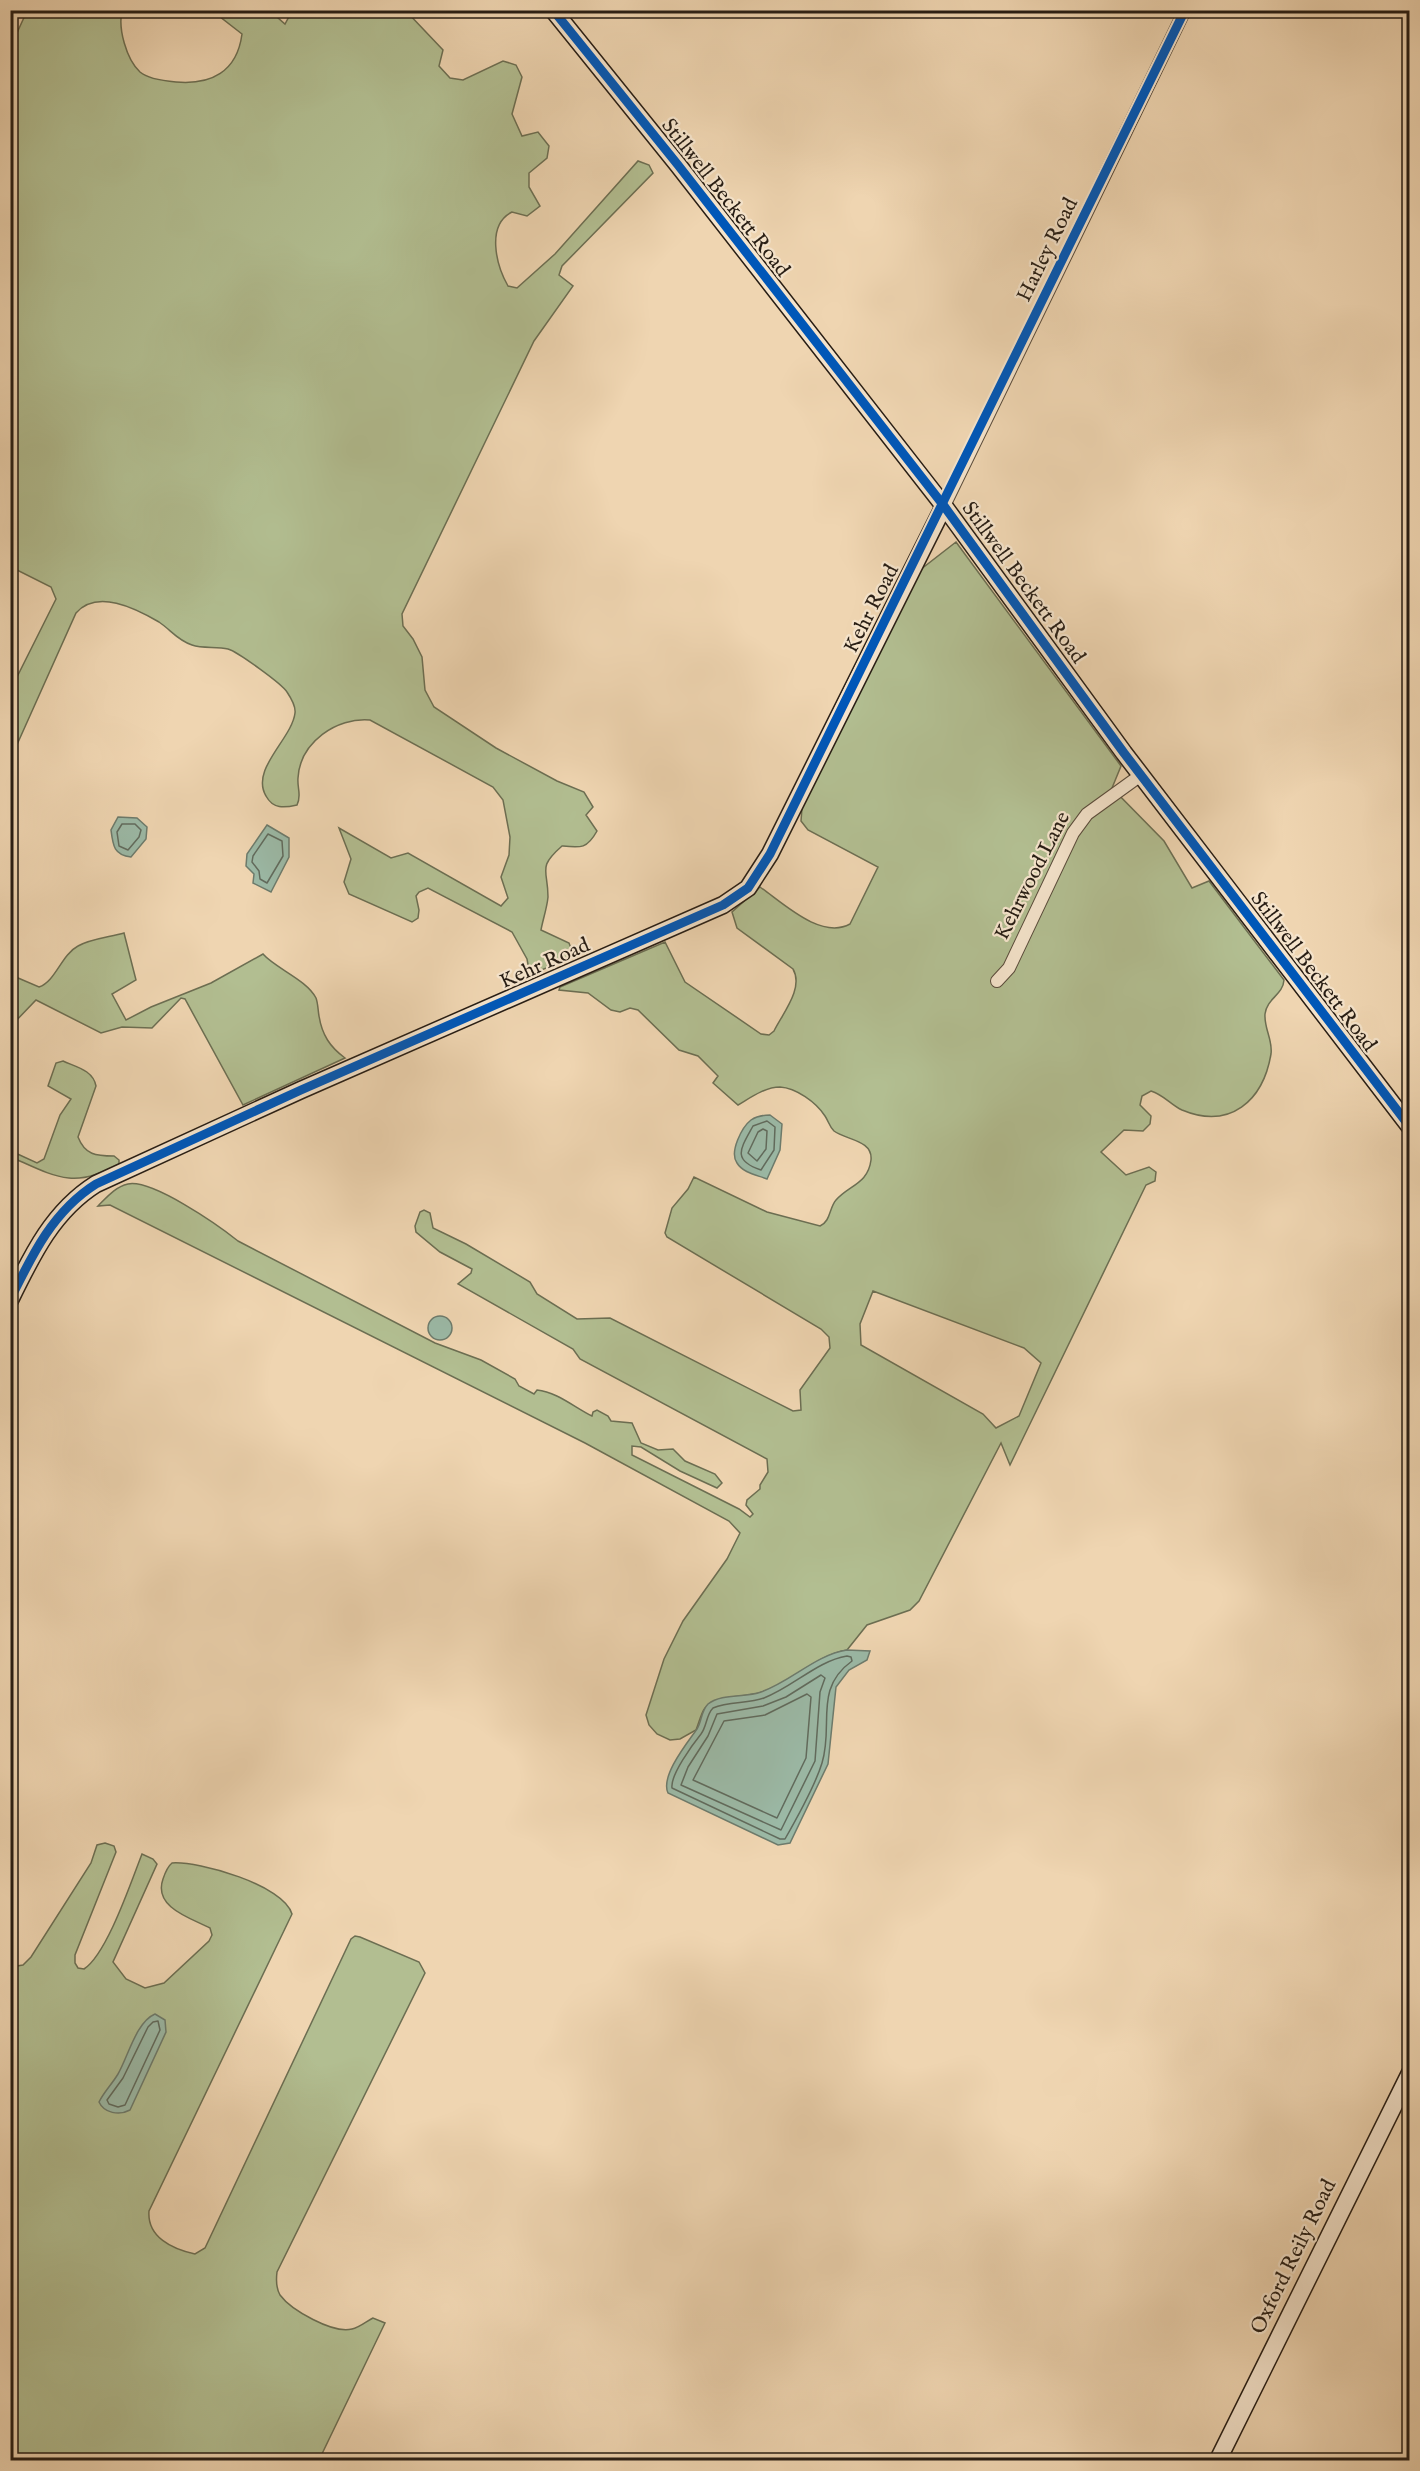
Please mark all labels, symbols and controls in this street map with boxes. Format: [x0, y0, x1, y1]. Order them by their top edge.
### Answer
street label: Stillwell Beckett Road [655, 113, 796, 283]
street label: Harley Road [1011, 193, 1085, 306]
street label: Stillwell Beckett Road [955, 497, 1091, 670]
street label: Kehr Road [838, 559, 906, 658]
street label: Kehrwood Lane [989, 807, 1077, 945]
street label: Stillwell Beckett Road [1244, 886, 1383, 1058]
street label: Kehr Road [496, 932, 595, 996]
street label: Oxford Reily Road [1245, 2174, 1344, 2339]

